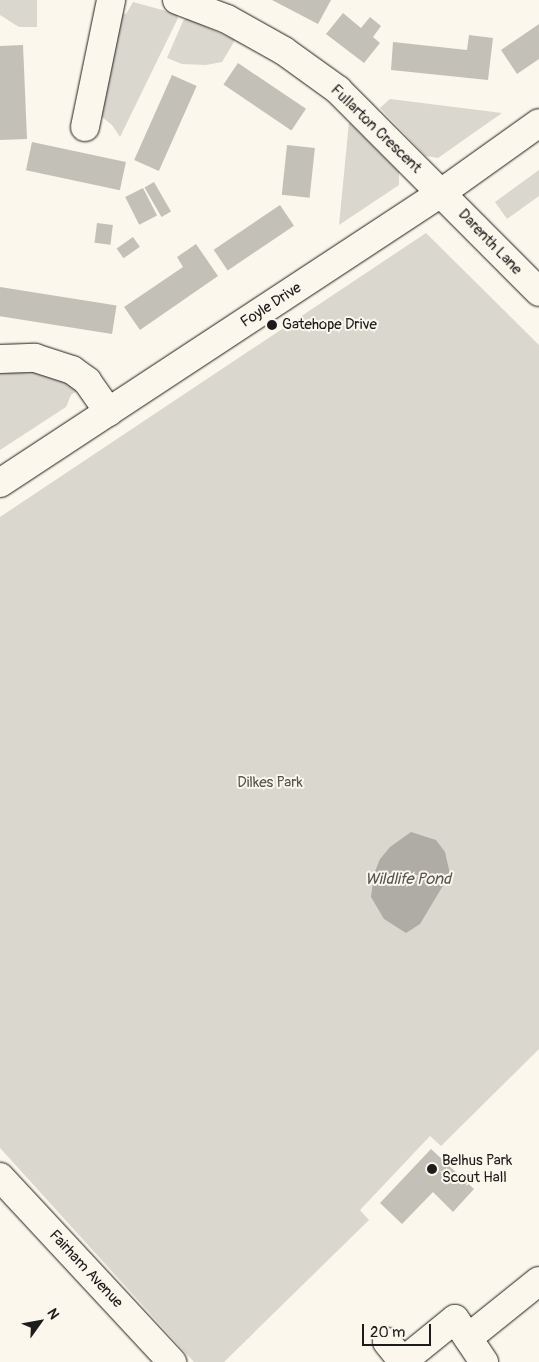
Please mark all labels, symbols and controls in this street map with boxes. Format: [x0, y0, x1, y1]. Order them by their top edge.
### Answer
street label: Fullarton Crescent [327, 81, 425, 177]
street label: Darenth Lane [454, 206, 526, 278]
street label: Foyle Drive [237, 279, 305, 331]
place label: Gatehope Drive [282, 316, 377, 334]
marker: Gatehope Drive [266, 319, 278, 331]
park label: Dilkes Park [237, 774, 303, 792]
water label: Wildlife Pond [365, 869, 451, 889]
place label: Belhus Park Scout Hall [442, 1151, 512, 1186]
marker: Belhus Park Scout Hall [426, 1163, 438, 1175]
street label: Fairham Avenue [45, 1226, 127, 1312]
north arrow [15, 1297, 65, 1347]
text: N [43, 1305, 63, 1322]
scale bar [364, 1314, 433, 1346]
text: 20 m [370, 1323, 405, 1342]

